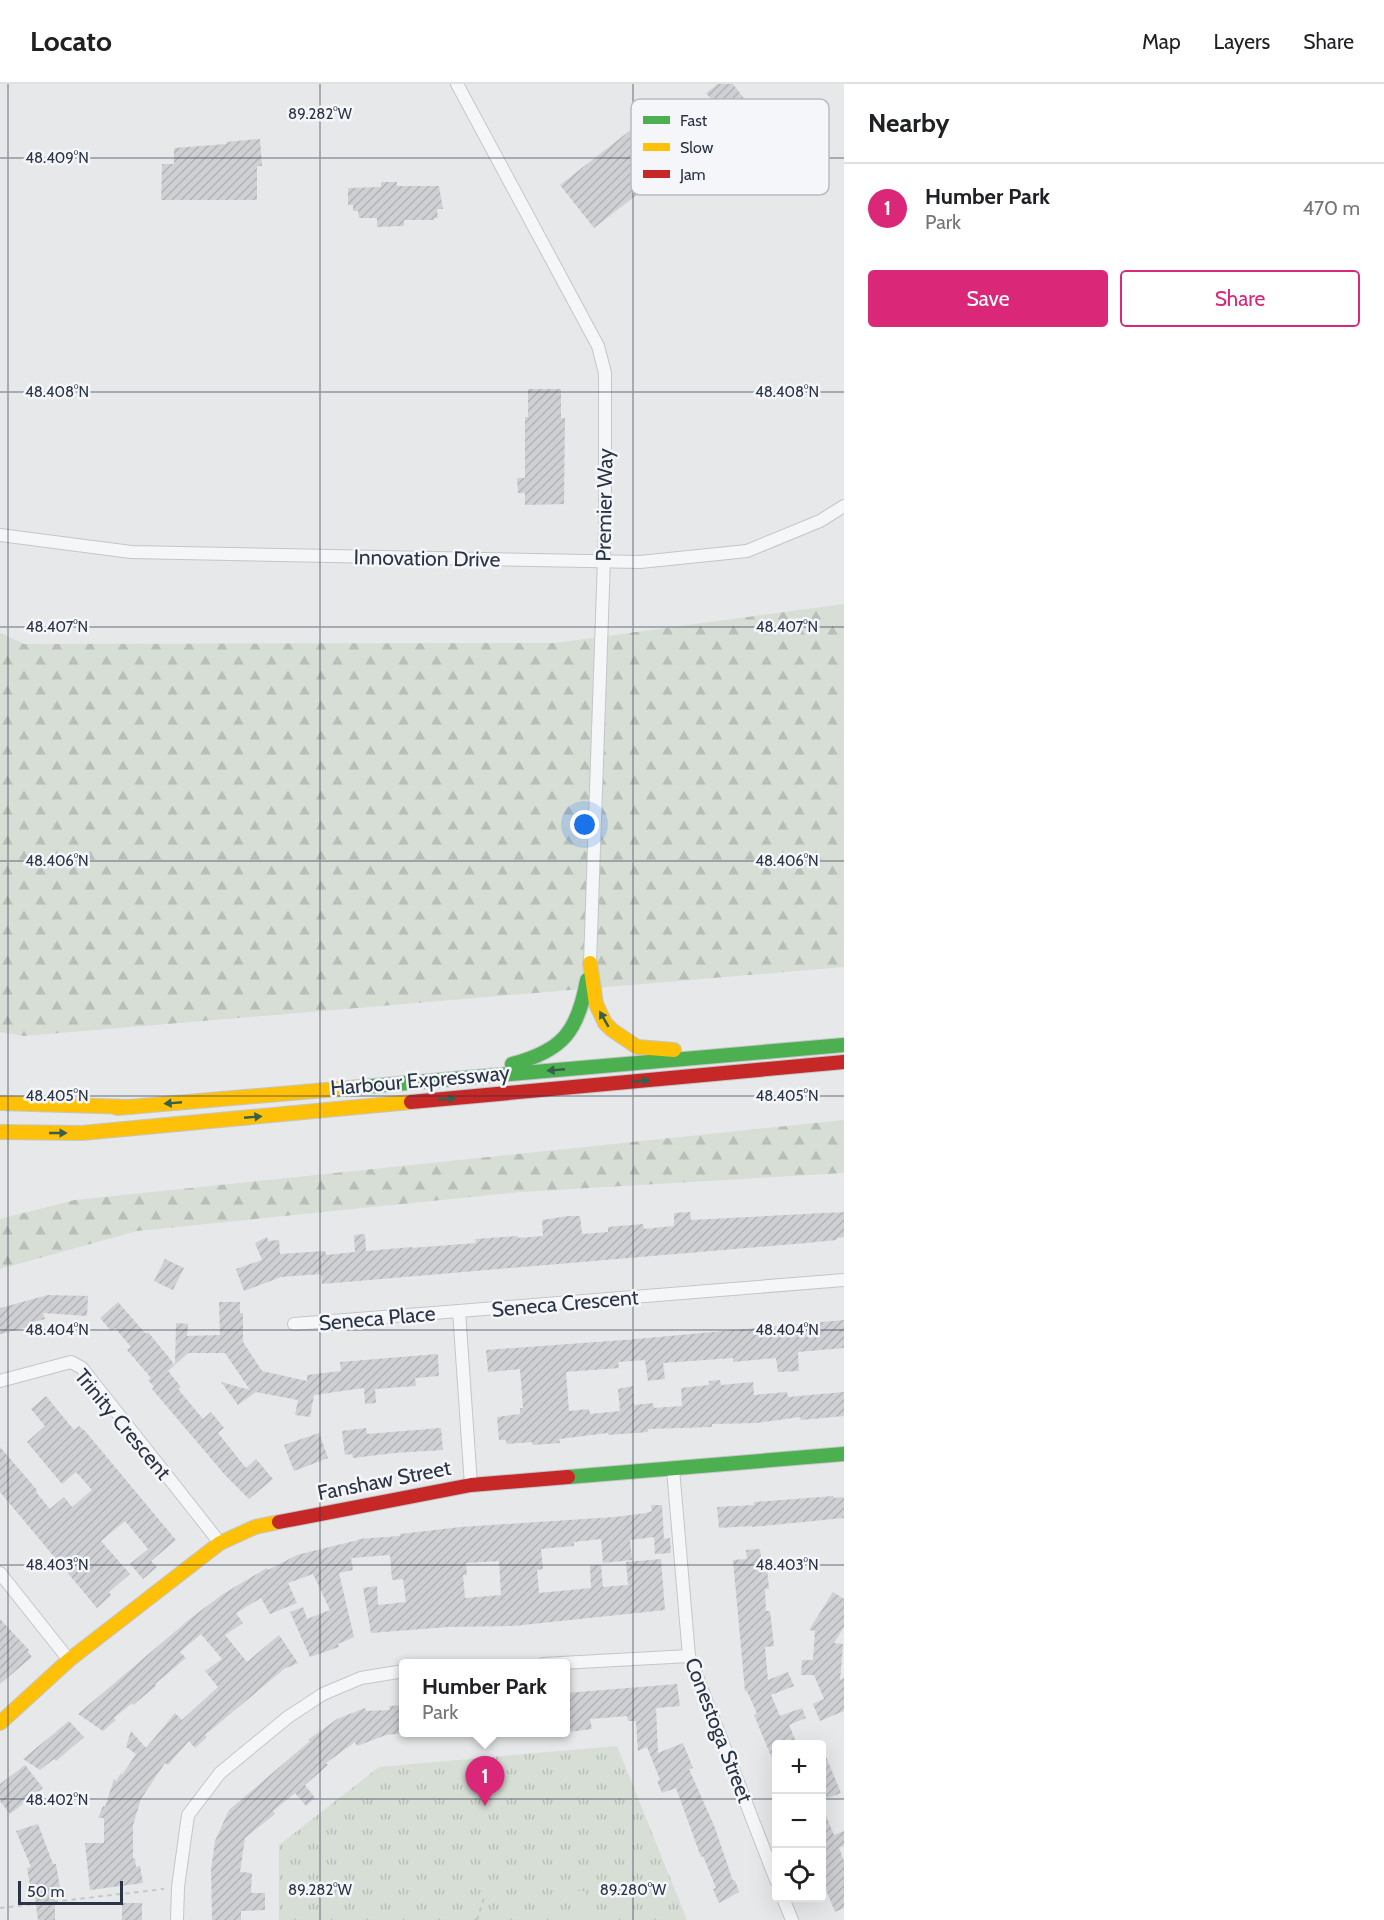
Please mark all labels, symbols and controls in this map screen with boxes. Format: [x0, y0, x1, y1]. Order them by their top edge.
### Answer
text: Locato [30, 24, 112, 58]
text: Map [1142, 29, 1181, 54]
text: Layers [1214, 29, 1270, 54]
text: Share [1303, 29, 1354, 54]
legend [631, 99, 829, 195]
text: 89.282°W [288, 105, 353, 123]
text: Nearby [868, 107, 949, 139]
text: Fast [680, 111, 708, 130]
text: Slow [680, 138, 714, 157]
text: 48.409°N [25, 149, 89, 167]
text: Jam [679, 165, 706, 184]
text: Humber Park [925, 183, 1050, 210]
text: 1 [884, 196, 891, 220]
text: 470 m [1303, 196, 1360, 220]
text: Park [925, 210, 961, 234]
button: Save [868, 270, 1108, 327]
button: Share [1120, 270, 1360, 327]
text: 48.408°N [25, 383, 89, 401]
text: 48.408°N [755, 383, 819, 401]
street label: Premier Way [591, 448, 617, 562]
street label: Innovation Drive [353, 544, 501, 572]
text: 48.407°N [26, 618, 88, 636]
text: 48.407°N [756, 618, 818, 636]
your location [570, 810, 599, 839]
text: 48.406°N [25, 852, 89, 870]
text: 48.406°N [755, 852, 819, 870]
one-way arrow [599, 1010, 609, 1027]
street label: Harbour Expressway [329, 1060, 511, 1100]
one-way arrow [546, 1066, 565, 1075]
one-way arrow [632, 1076, 651, 1086]
text: 48.405°N [25, 1087, 89, 1105]
text: 48.405°N [755, 1087, 819, 1105]
one-way arrow [437, 1094, 456, 1104]
one-way arrow [163, 1098, 182, 1108]
one-way arrow [243, 1112, 262, 1122]
one-way arrow [49, 1128, 68, 1138]
street label: Seneca Crescent [491, 1284, 639, 1322]
street label: Seneca Place [318, 1300, 437, 1336]
text: 48.404°N [25, 1321, 89, 1339]
text: 48.404°N [755, 1321, 819, 1339]
street label: Trinity Crescent [70, 1364, 176, 1484]
street label: Fanshaw Street [315, 1455, 453, 1505]
text: 48.403°N [25, 1556, 89, 1574]
text: 48.403°N [755, 1556, 819, 1574]
street label: Conestoga Street [680, 1654, 758, 1806]
popup [399, 1659, 570, 1737]
text: Humber Park [422, 1673, 547, 1700]
text: Park [422, 1700, 458, 1724]
map controls [772, 1740, 826, 1902]
button: + [772, 1740, 826, 1794]
pin: 1 [466, 1756, 504, 1806]
text: 48.402°N [26, 1791, 88, 1809]
button: − [772, 1794, 826, 1848]
button: locate [772, 1848, 826, 1902]
scale bar [18, 1878, 123, 1906]
text: 89.282°W [288, 1881, 353, 1899]
text: 89.280°W [600, 1881, 667, 1899]
text: 50 m [27, 1882, 64, 1901]

